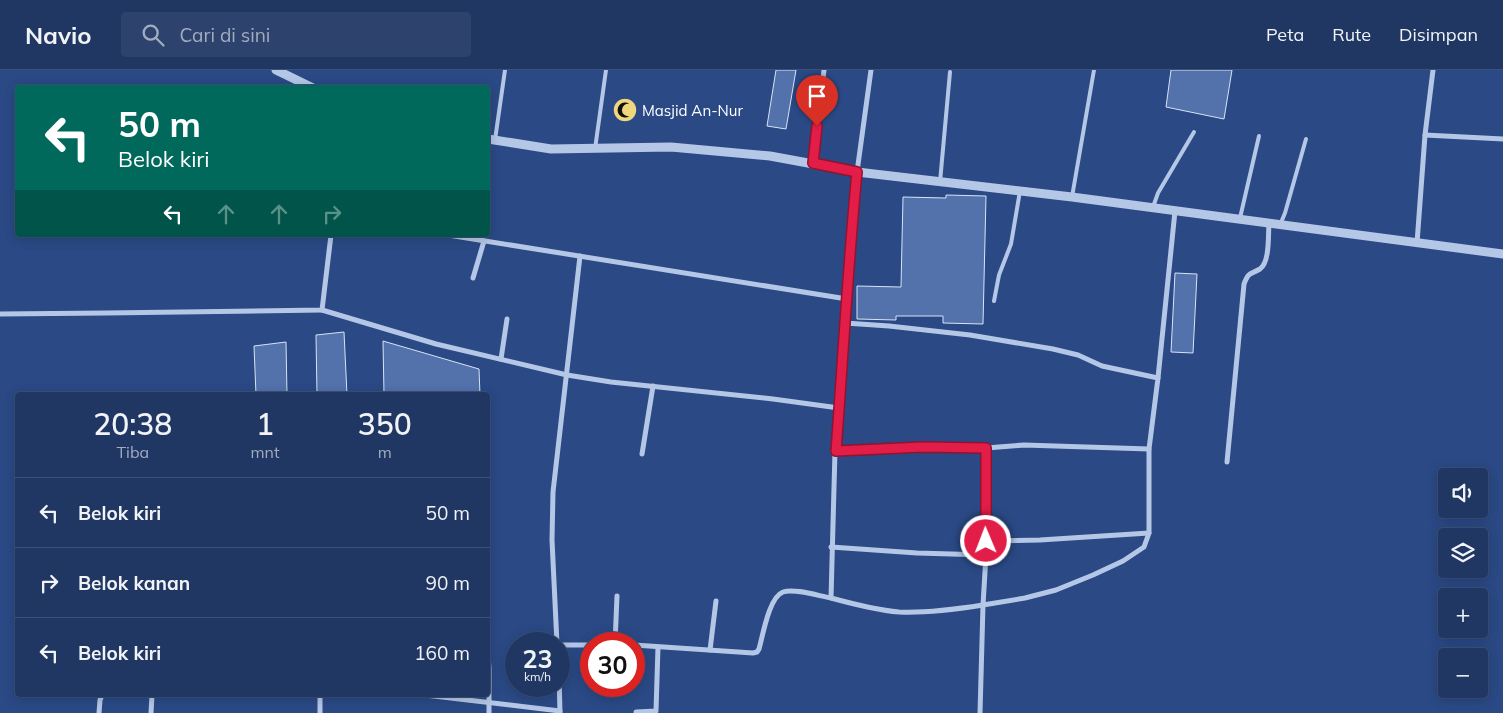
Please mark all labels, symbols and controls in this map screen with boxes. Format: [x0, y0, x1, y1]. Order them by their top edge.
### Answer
search box [121, 12, 471, 57]
text: Navio [25, 20, 91, 50]
icon: search [139, 21, 167, 49]
text: Cari di sini [179, 23, 270, 47]
text: Peta [1266, 23, 1304, 46]
text: Rute [1332, 23, 1371, 46]
text: Disimpan [1399, 23, 1478, 46]
pin [796, 75, 838, 126]
icon: arrive [803, 82, 831, 110]
mosque icon: Masjid An-Nur [612, 97, 638, 123]
place label: Masjid An-Nur [642, 101, 743, 120]
text: 50 m [118, 102, 201, 146]
icon: left [35, 105, 100, 170]
text: Belok kiri [118, 145, 210, 173]
icon: left [159, 200, 187, 228]
icon: ahead [212, 200, 240, 228]
icon: ahead [265, 200, 293, 228]
icon: right [318, 200, 346, 228]
text: 20:38 [93, 405, 172, 443]
text: 1 [256, 405, 274, 443]
text: 350 [358, 405, 412, 443]
text: Tiba [116, 442, 149, 462]
text: mnt [251, 442, 280, 462]
text: m [378, 442, 392, 462]
map controls [1438, 468, 1488, 698]
button: sound [1438, 468, 1488, 518]
icon: left [35, 499, 63, 527]
text: Belok kiri [78, 501, 161, 525]
text: 50 m [426, 501, 470, 525]
position arrow [959, 514, 1011, 566]
button: layers [1438, 528, 1488, 578]
icon: right [35, 569, 63, 597]
text: Belok kanan [78, 571, 190, 595]
text: 90 m [426, 571, 470, 595]
button: + [1438, 588, 1488, 638]
speed limit sign: 30 [580, 632, 645, 697]
icon: left [35, 639, 63, 667]
text: Belok kiri [78, 641, 161, 665]
text: 160 m [414, 641, 470, 665]
text: 23 [522, 643, 553, 674]
button: − [1438, 648, 1488, 698]
text: km/h [524, 669, 551, 684]

